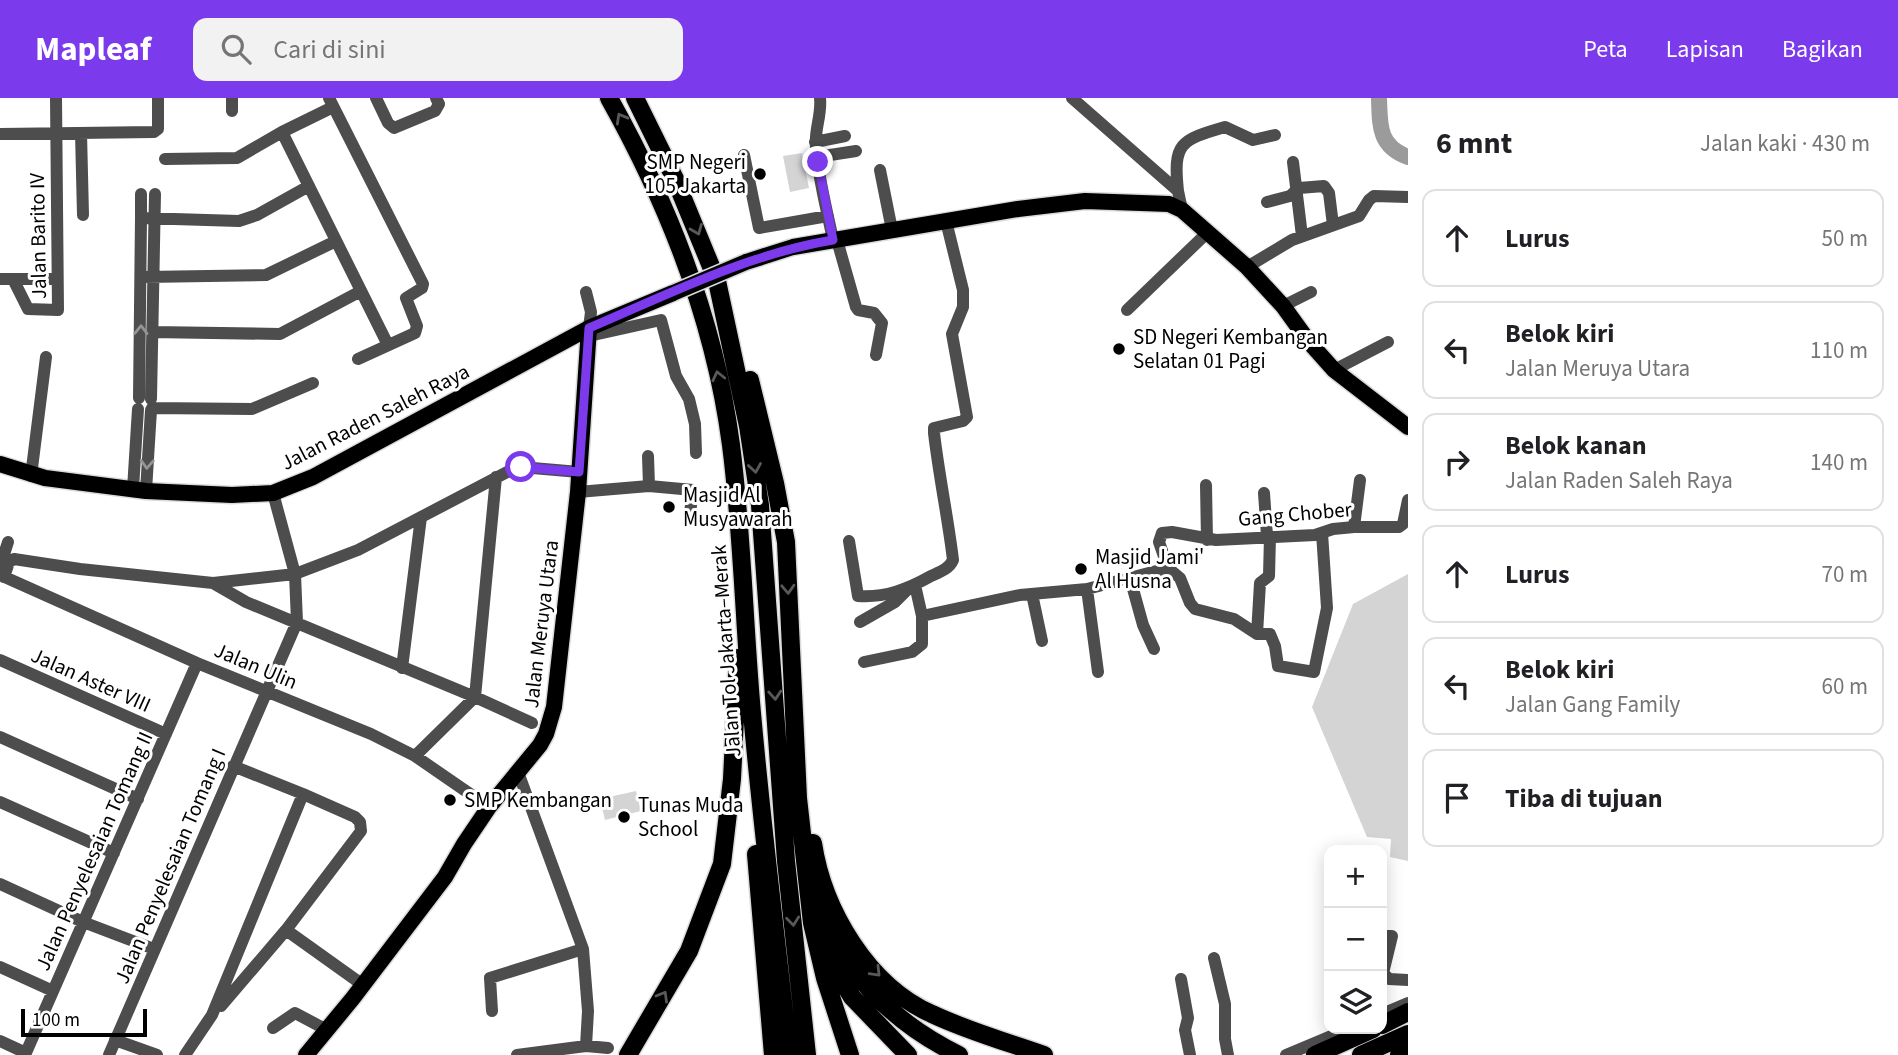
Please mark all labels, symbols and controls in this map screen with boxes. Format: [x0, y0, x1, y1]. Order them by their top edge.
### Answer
search box [193, 18, 683, 81]
text: Mapleaf [35, 26, 151, 73]
icon: search [217, 30, 255, 68]
text: Cari di sini [273, 31, 386, 68]
text: Peta [1583, 32, 1628, 67]
text: Lapisan [1666, 32, 1744, 67]
text: Bagikan [1782, 32, 1863, 67]
one-way arrow [616, 113, 629, 126]
text: 6 mnt [1436, 122, 1512, 165]
text: Jalan kaki · 430 m [1700, 127, 1870, 160]
route end [802, 146, 833, 177]
place label: SMP Negeri 105 Jakarta [645, 147, 746, 201]
marker: SMP Negeri 105 Jakarta [752, 166, 768, 182]
street label: Jalan Barito IV [22, 172, 54, 299]
icon: ahead [1438, 219, 1476, 257]
text: Lurus [1505, 220, 1570, 257]
text: 50 m [1821, 222, 1868, 255]
one-way arrow [688, 223, 702, 235]
text: Belok kiri [1505, 315, 1614, 352]
place label: SD Negeri Kembangan Selatan 01 Pagi [1133, 322, 1328, 376]
one-way arrow [133, 324, 148, 335]
icon: left [1438, 331, 1476, 369]
text: 110 m [1810, 334, 1868, 367]
marker: SD Negeri Kembangan Selatan 01 Pagi [1111, 341, 1127, 357]
text: Jalan Meruya Utara [1505, 352, 1690, 385]
street label: Jalan Raden Saleh Raya [275, 356, 475, 478]
one-way arrow [711, 370, 726, 382]
text: Belok kanan [1505, 427, 1647, 464]
icon: right [1438, 443, 1476, 481]
text: 140 m [1810, 446, 1868, 479]
route start [505, 451, 536, 482]
one-way arrow [140, 459, 155, 470]
one-way arrow [747, 462, 762, 474]
text: Jalan Raden Saleh Raya [1505, 464, 1733, 497]
place label: Masjid Al Musyawarah [683, 480, 793, 534]
street label: Gang Chober [1237, 494, 1354, 534]
marker: Masjid Al Musyawarah [661, 499, 677, 515]
street label: Jalan Meruya Utara [516, 538, 566, 710]
place label: Masjid Jami' Al Husna [1095, 542, 1204, 596]
street label: Jalan Tol Jakarta–Merak [704, 543, 748, 758]
icon: ahead [1438, 555, 1476, 593]
text: Lurus [1505, 556, 1570, 593]
text: 70 m [1821, 558, 1868, 591]
marker: Masjid Jami' Al Husna [1073, 561, 1089, 577]
one-way arrow [780, 584, 795, 595]
street label: Jalan Ulin [210, 635, 302, 697]
street label: Jalan Aster VIII [26, 640, 156, 720]
text: Belok kiri [1505, 651, 1614, 688]
icon: left [1438, 667, 1476, 705]
text: 60 m [1821, 670, 1868, 703]
text: Jalan Gang Family [1505, 688, 1680, 721]
one-way arrow [767, 690, 782, 701]
street label: Jalan Penyelesaian Tomang II [28, 727, 160, 975]
street label: Jalan Penyelesaian Tomang I [107, 744, 233, 988]
icon: arrive [1438, 779, 1476, 817]
text: Tiba di tujuan [1505, 780, 1663, 817]
place label: SMP Kembangan [464, 785, 612, 815]
place label: Tunas Muda School [638, 790, 744, 844]
marker: SMP Kembangan [442, 792, 458, 808]
marker: Tunas Muda School [616, 809, 632, 825]
map controls [1324, 845, 1387, 1034]
button: + [1324, 845, 1387, 908]
button: − [1324, 908, 1387, 971]
one-way arrow [785, 916, 800, 927]
one-way arrow [868, 963, 881, 976]
button: layers [1324, 971, 1387, 1034]
one-way arrow [655, 991, 668, 1004]
scale bar [21, 1006, 147, 1038]
text: 100 m [32, 1007, 80, 1034]

